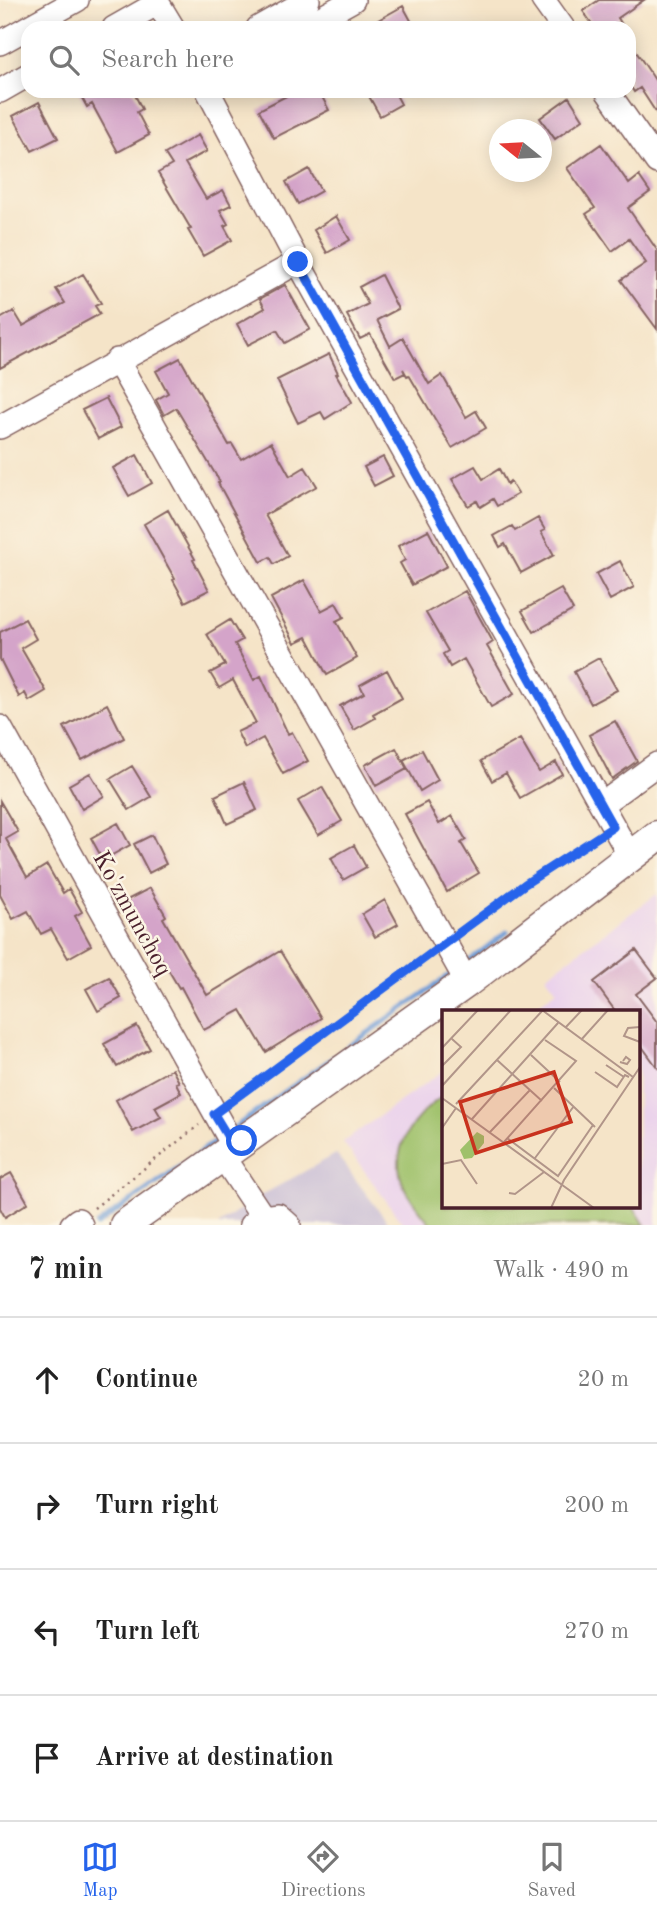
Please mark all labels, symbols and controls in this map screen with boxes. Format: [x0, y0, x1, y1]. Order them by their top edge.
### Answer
search box [21, 21, 636, 98]
icon: search [45, 41, 83, 79]
text: Search here [101, 47, 234, 73]
north arrow [489, 119, 552, 182]
route end [282, 246, 313, 277]
street label: Ko'zmunchoq [87, 848, 175, 980]
inset map [442, 1010, 640, 1208]
route start [226, 1125, 257, 1156]
text: 7 min [28, 1255, 103, 1285]
text: Walk · 490 m [493, 1259, 629, 1282]
icon: ahead [28, 1361, 66, 1399]
text: Continue [95, 1367, 198, 1393]
text: 20 m [578, 1368, 629, 1391]
icon: right [28, 1487, 66, 1525]
text: Turn right [95, 1493, 218, 1519]
text: 200 m [564, 1494, 629, 1517]
icon: left [28, 1613, 66, 1651]
text: Turn left [95, 1619, 200, 1645]
text: 270 m [564, 1620, 629, 1643]
icon: arrive [28, 1739, 66, 1777]
text: Arrive at destination [95, 1745, 334, 1771]
tab: Map [81, 1838, 119, 1903]
tab: Directions [281, 1838, 366, 1903]
tab: Saved [528, 1838, 576, 1903]

